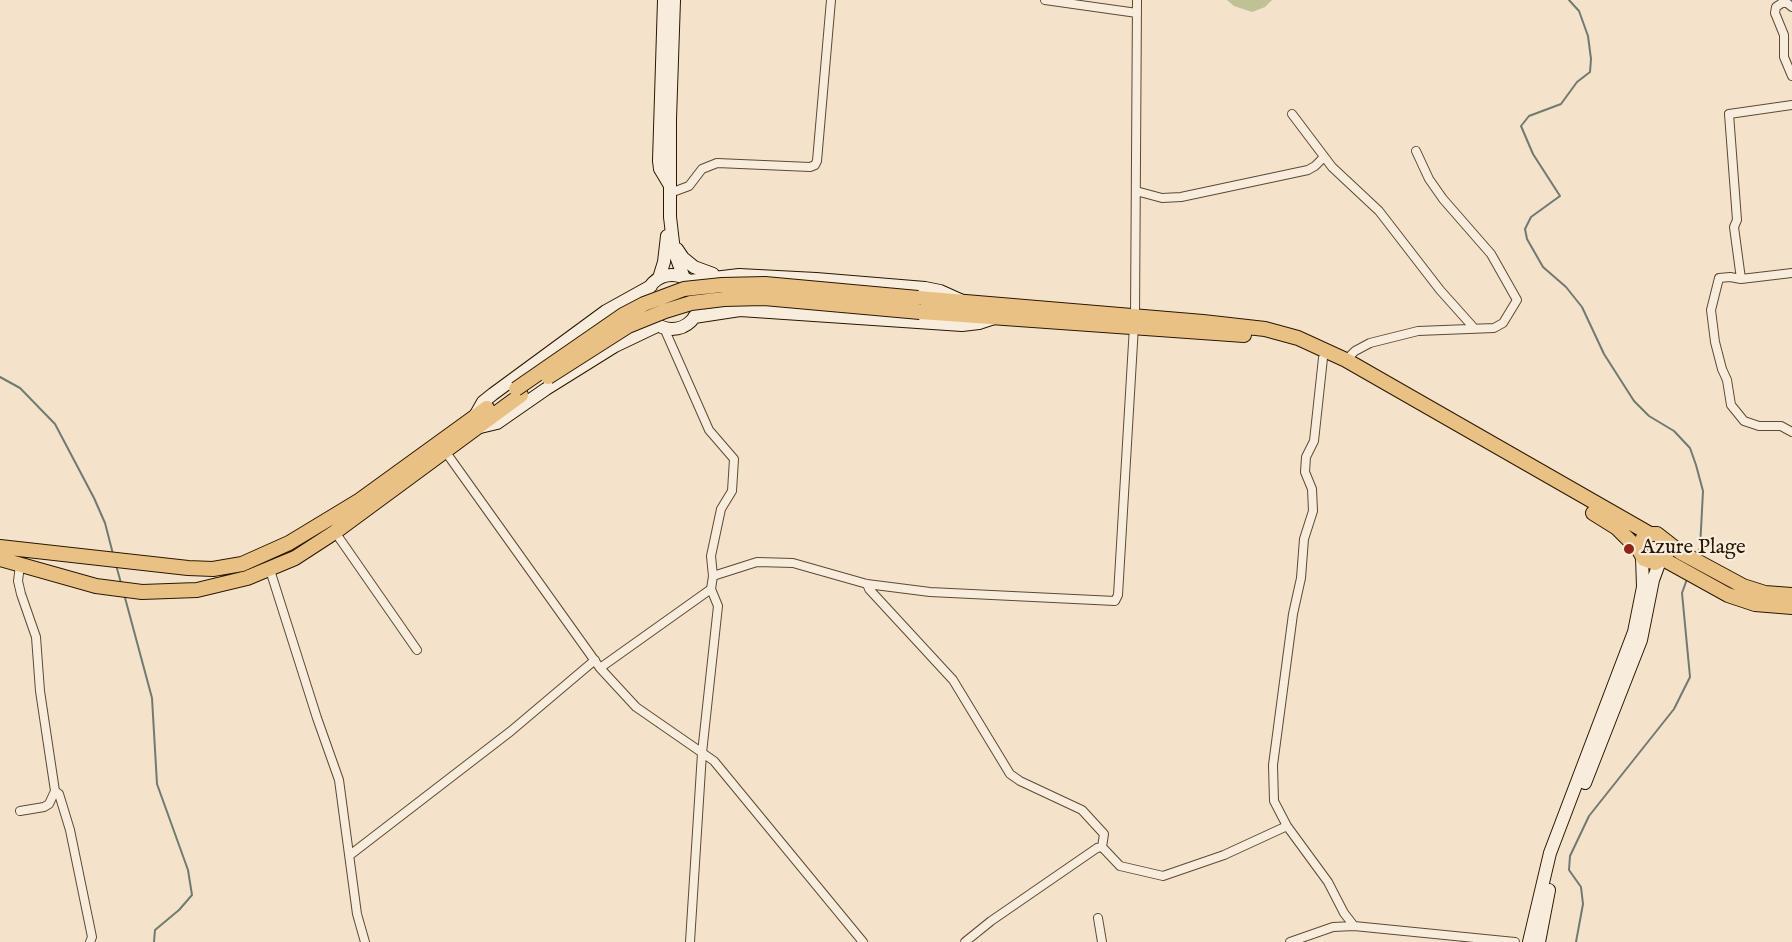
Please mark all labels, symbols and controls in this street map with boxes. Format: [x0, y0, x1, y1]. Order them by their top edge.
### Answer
place label: Azure Plage [1641, 536, 1746, 562]
marker: Azure Plage [1622, 542, 1636, 556]

